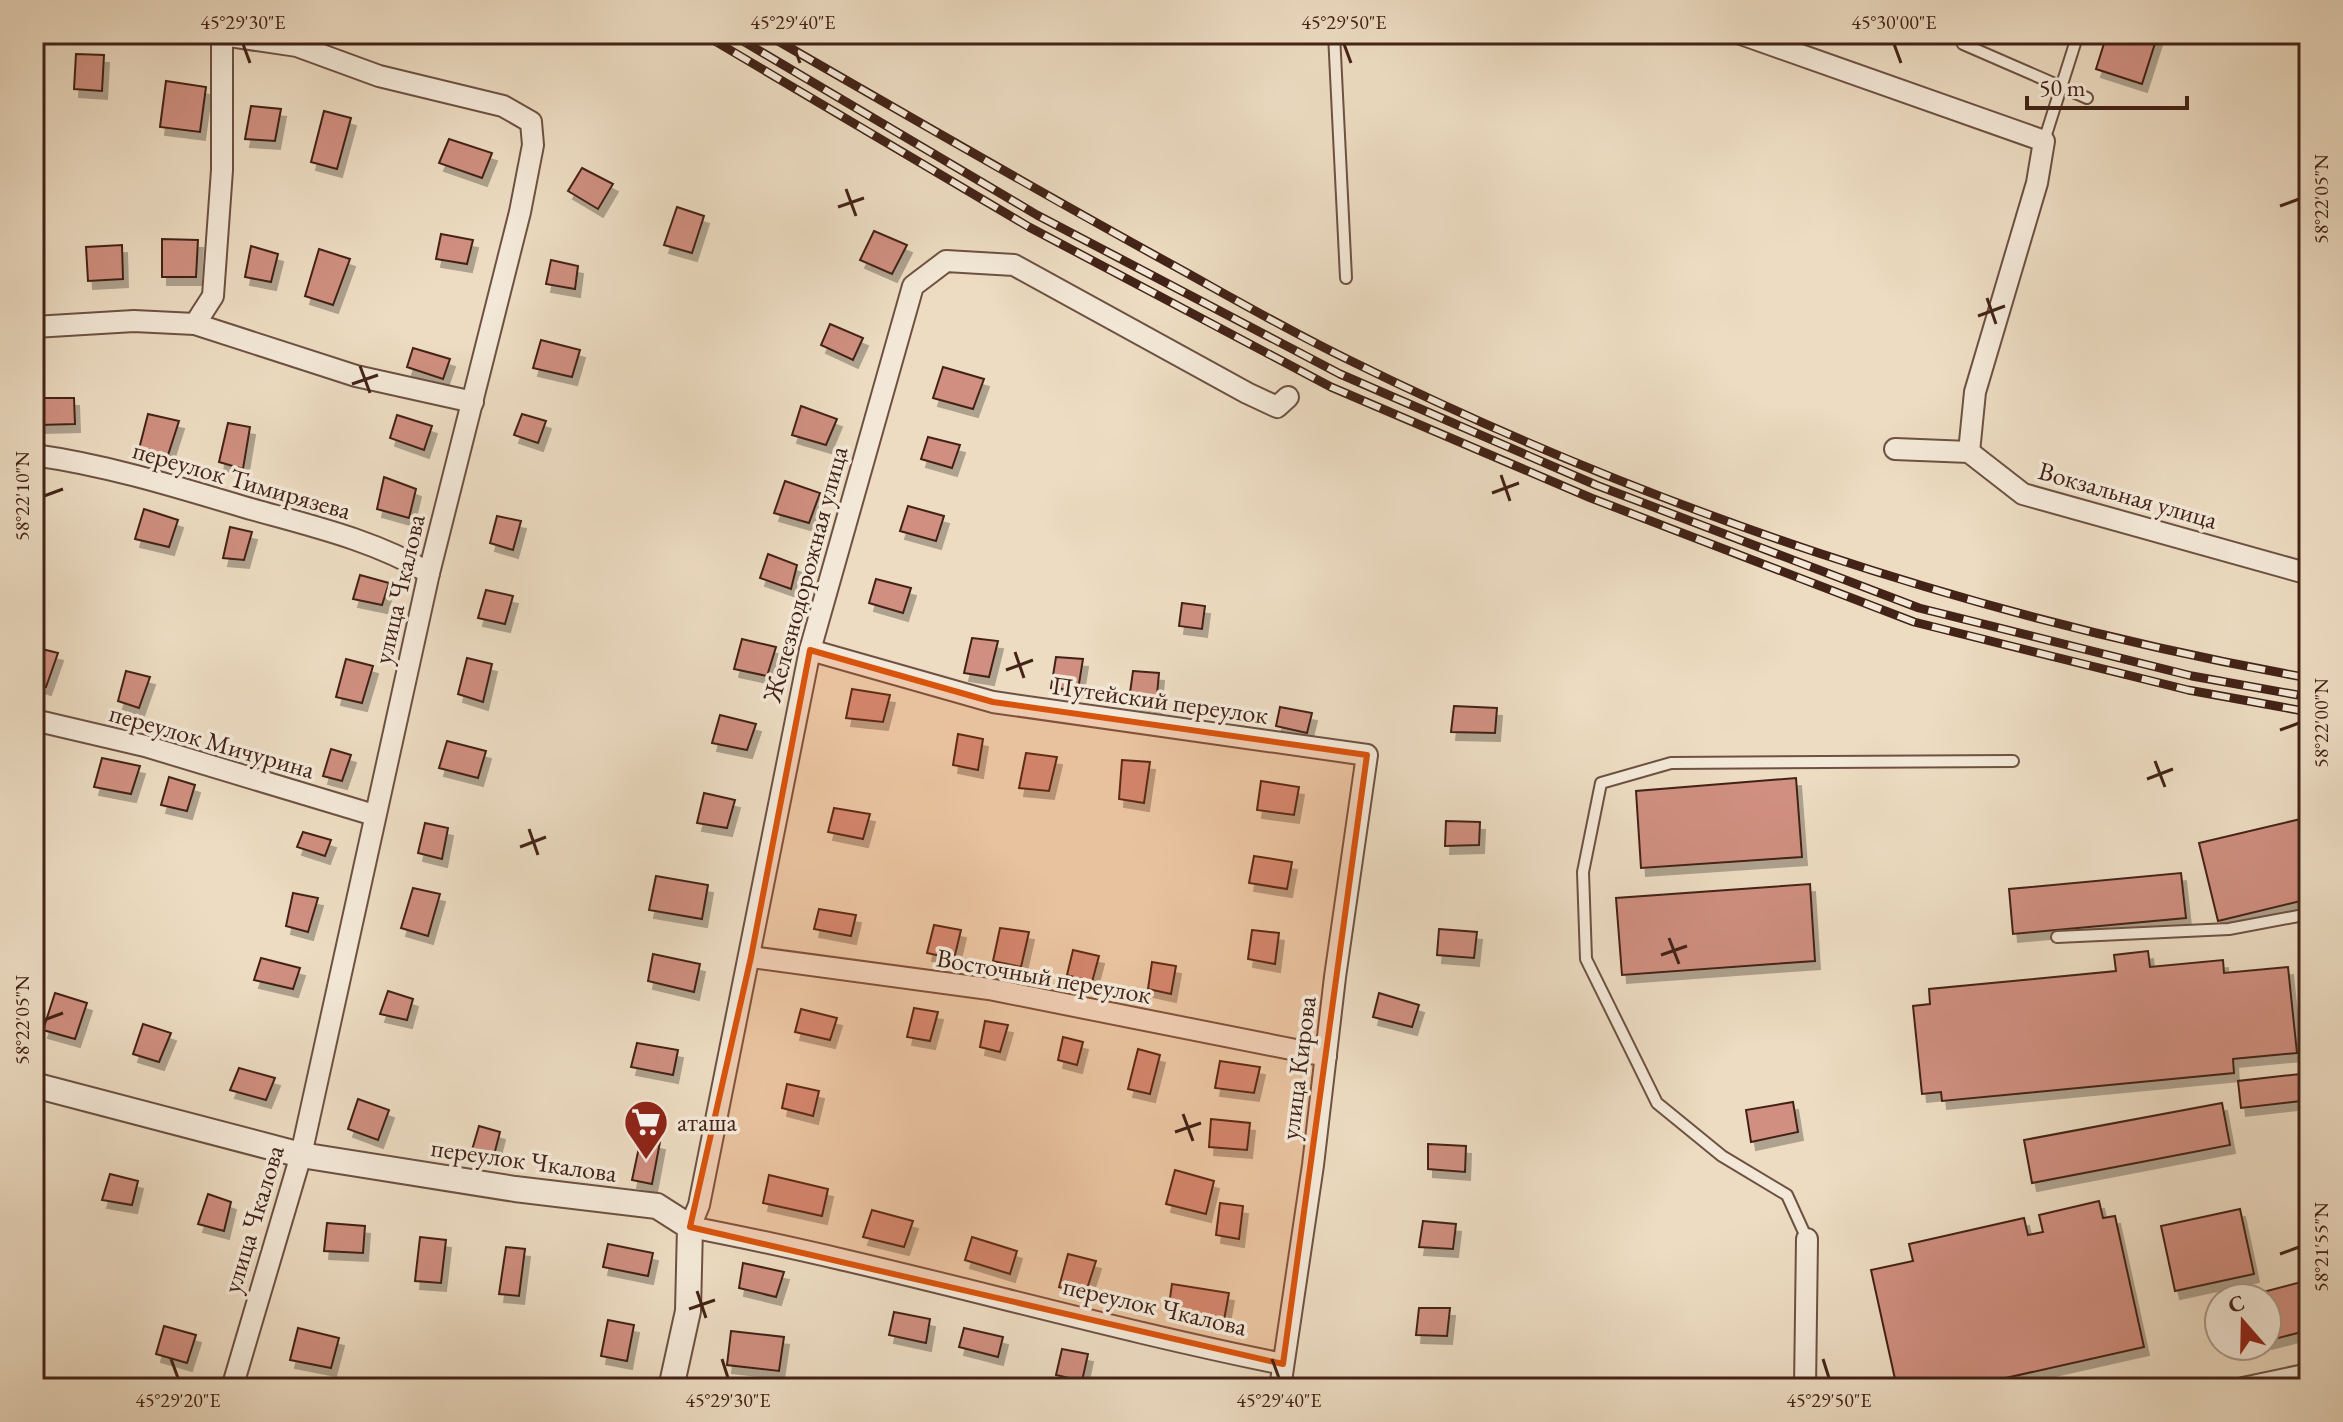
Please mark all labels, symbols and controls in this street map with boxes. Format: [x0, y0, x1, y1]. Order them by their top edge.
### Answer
text: 45°29'30"E [200, 9, 286, 35]
text: 45°29'40"E [750, 9, 836, 35]
text: 45°29'50"E [1301, 9, 1387, 35]
text: 45°30'00"E [1851, 9, 1937, 35]
scale bar [2027, 60, 2187, 110]
text: 50 m [2039, 72, 2086, 103]
text: 58°22'05"N [2308, 154, 2334, 244]
street label: переулок Тимирязева [129, 433, 356, 528]
street label: Железнодорожная улица [754, 442, 856, 707]
text: 58°22'10"N [9, 451, 35, 541]
street label: Вокзальная улица [2035, 453, 2222, 537]
street label: улица Чкалова [365, 510, 433, 667]
street label: Путейский переулок [1050, 668, 1271, 732]
text: 58°22'00"N [2308, 678, 2334, 768]
street label: переулок Мичурина [105, 695, 319, 787]
street label: Восточный переулок [934, 940, 1155, 1012]
text: 58°22'05"N [9, 975, 35, 1065]
street label: улица Кирова [1272, 994, 1324, 1142]
supermarket icon: аташа [622, 1098, 670, 1161]
place label: аташа [677, 1105, 737, 1139]
street label: переулок Чкалова [429, 1130, 620, 1190]
street label: улица Чкалова [214, 1140, 292, 1297]
text: 58°21'55"N [2308, 1202, 2334, 1292]
street label: переулок Чкалова [1060, 1268, 1251, 1344]
north arrow [2203, 1282, 2283, 1362]
text: С [2224, 1287, 2249, 1320]
text: 45°29'20"E [135, 1387, 221, 1413]
text: 45°29'30"E [685, 1387, 771, 1413]
text: 45°29'40"E [1236, 1387, 1322, 1413]
text: 45°29'50"E [1786, 1387, 1872, 1413]

